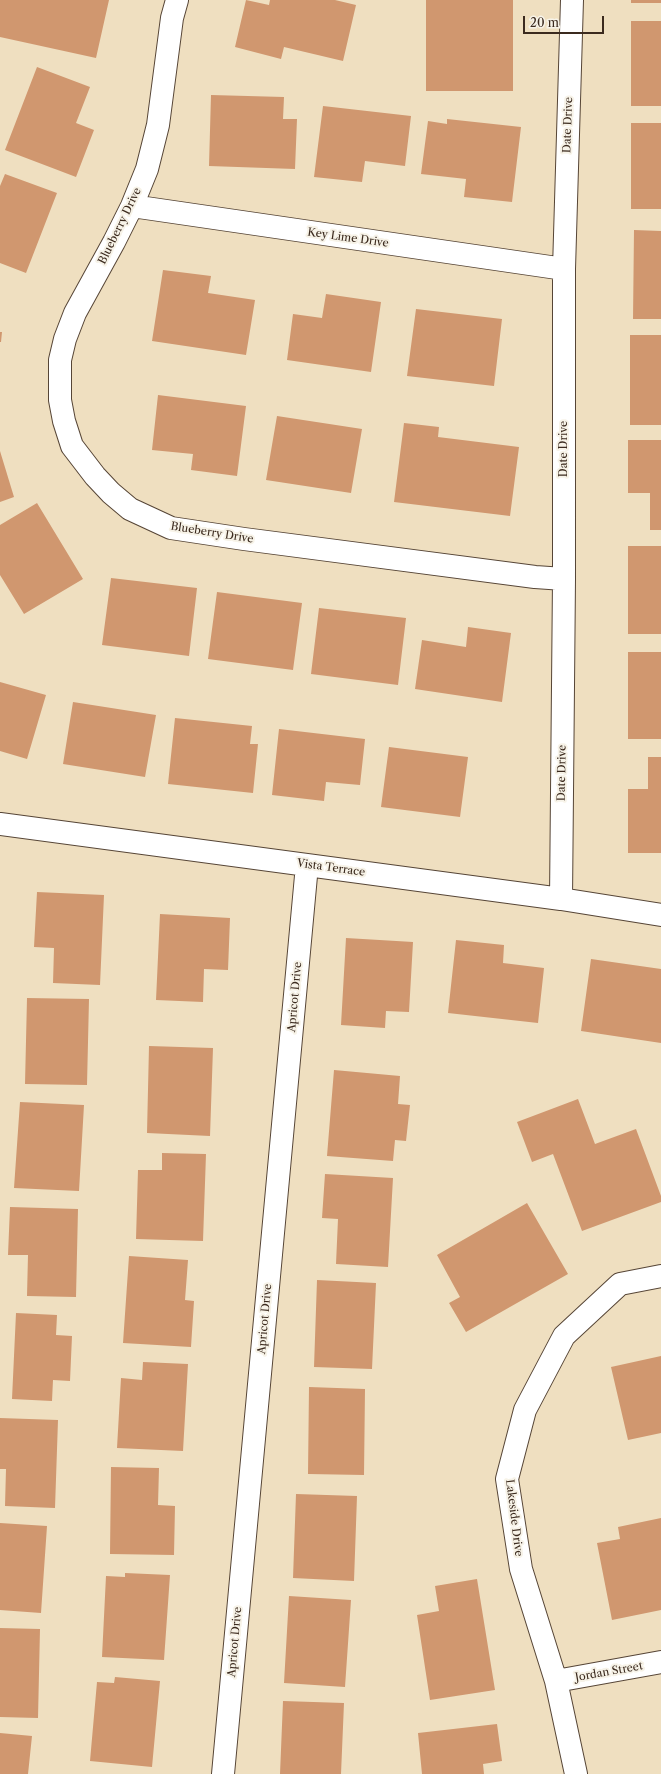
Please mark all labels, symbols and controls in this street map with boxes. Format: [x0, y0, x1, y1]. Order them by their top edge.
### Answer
scale bar [525, 8, 606, 34]
text: 20 m [530, 15, 559, 30]
street label: Date Drive [560, 97, 576, 153]
street label: Blueberry Drive [96, 186, 144, 266]
street label: Key Lime Drive [307, 226, 389, 250]
street label: Date Drive [557, 421, 571, 477]
street label: Blueberry Drive [170, 520, 254, 546]
street label: Date Drive [555, 745, 569, 801]
street label: Vista Terrace [296, 857, 366, 879]
street label: Apricot Drive [285, 961, 305, 1033]
street label: Apricot Drive [255, 1283, 275, 1355]
street label: Lakeside Drive [503, 1479, 525, 1557]
street label: Apricot Drive [225, 1606, 245, 1678]
street label: Jordan Street [574, 1660, 644, 1684]

